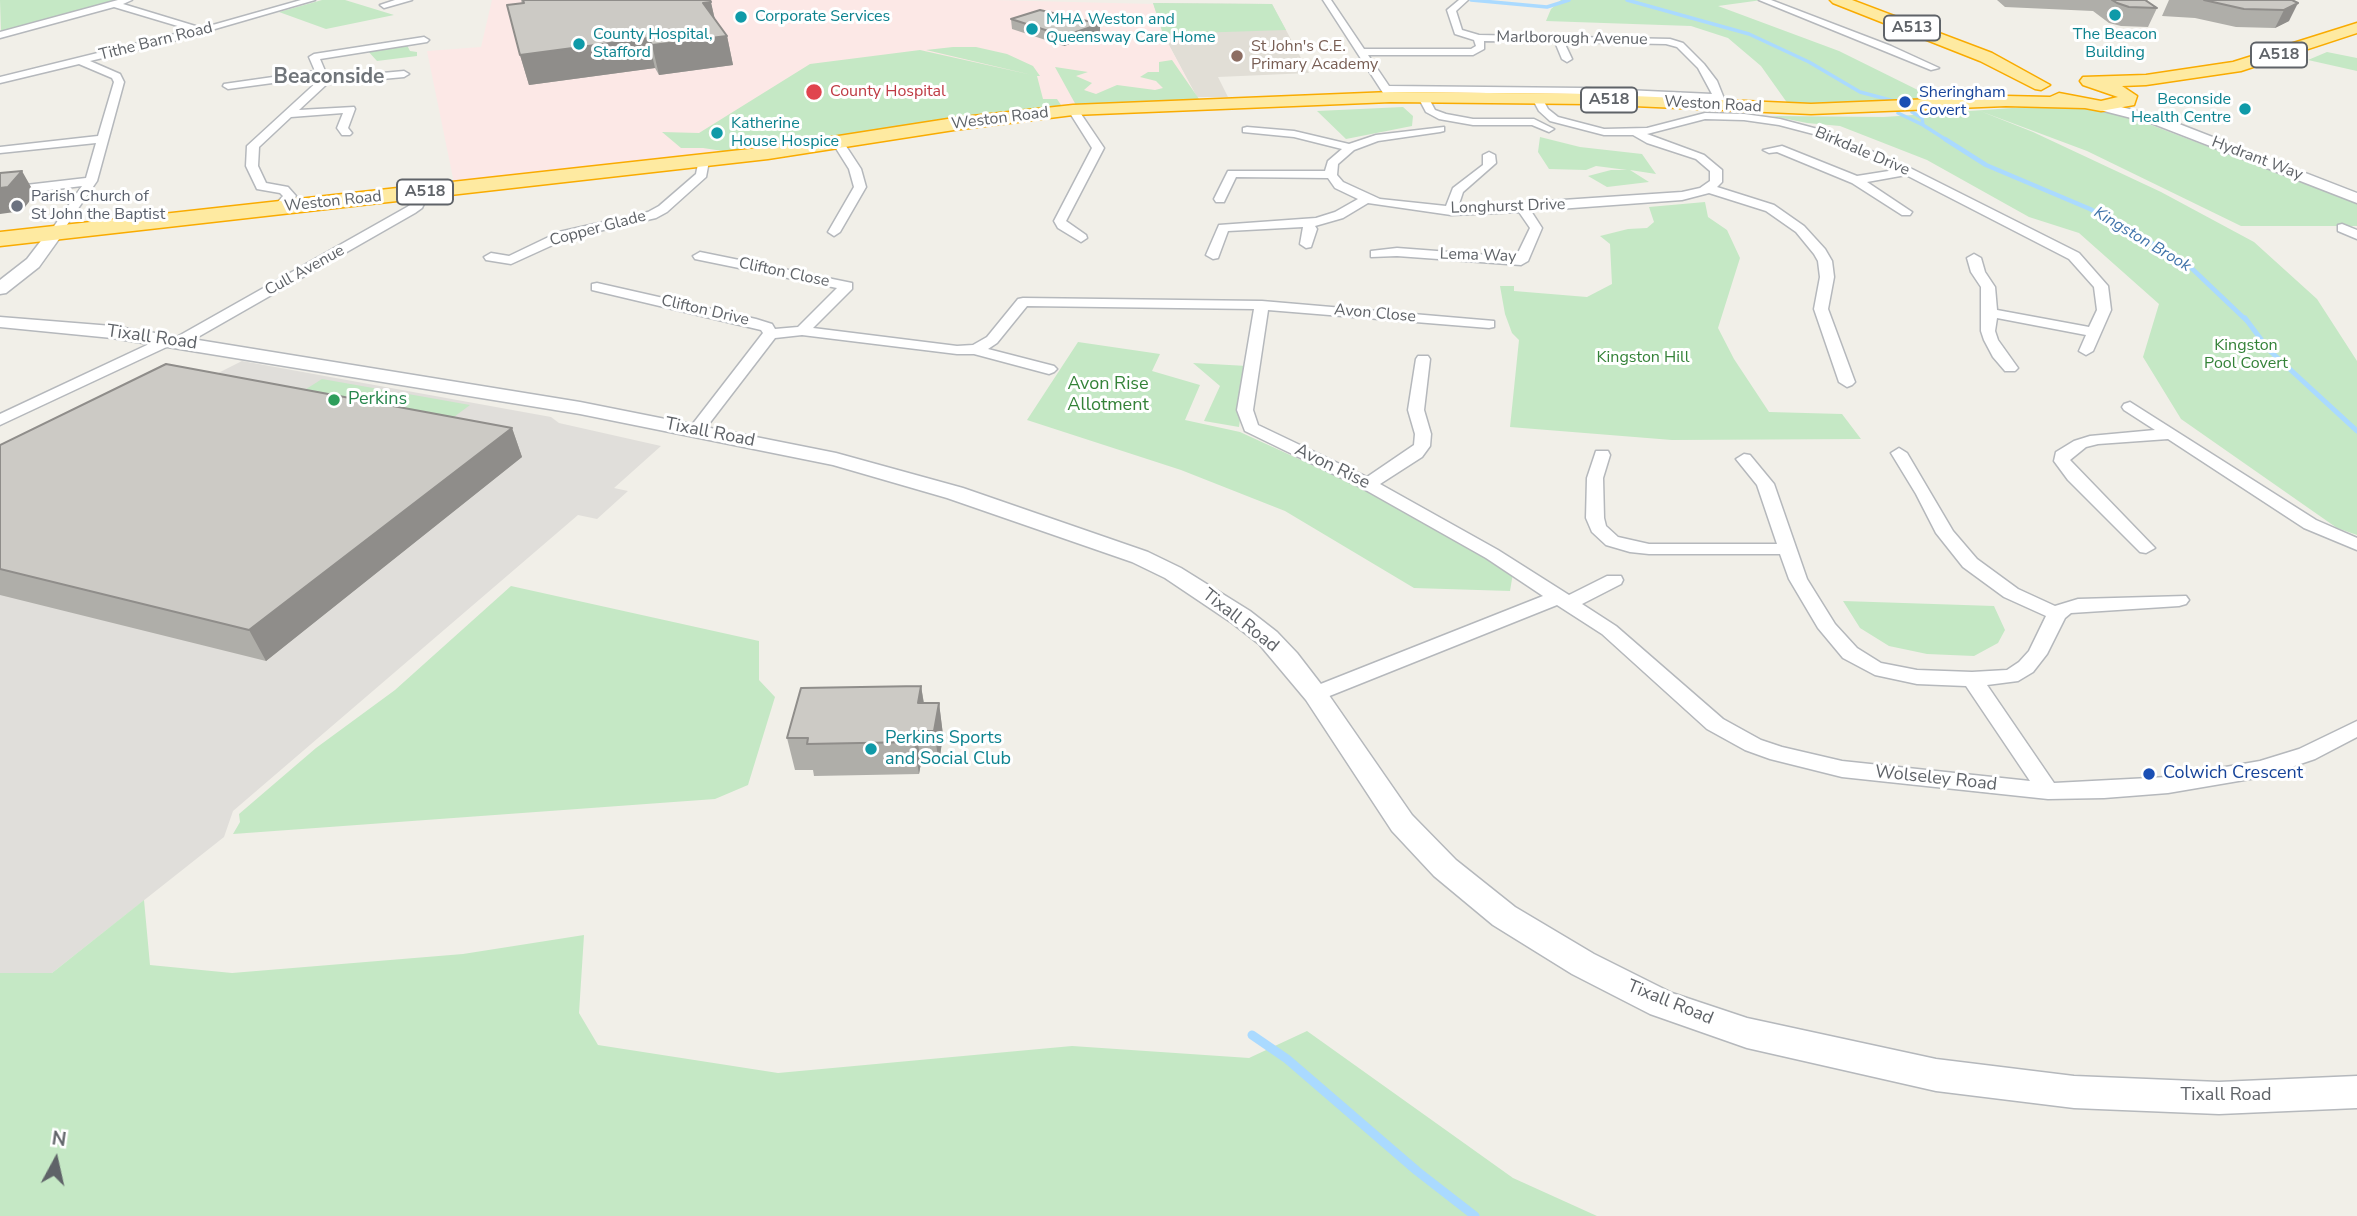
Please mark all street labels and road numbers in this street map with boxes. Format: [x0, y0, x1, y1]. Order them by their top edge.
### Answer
road number: A513 [1884, 16, 1940, 40]
street label: Tithe Barn Road [97, 19, 215, 65]
street label: Marlborough Avenue [1496, 28, 1648, 50]
road number: A518 [2251, 42, 2307, 68]
road number: A518 [1581, 88, 1637, 113]
street label: Weston Road [1664, 93, 1762, 117]
street label: Weston Road [950, 104, 1050, 134]
street label: Birkdale Drive [1812, 123, 1912, 181]
street label: Hydrant Way [2209, 133, 2305, 185]
road number: A518 [397, 180, 453, 204]
street label: Weston Road [283, 187, 383, 217]
street label: Longhurst Drive [1450, 195, 1566, 219]
street label: Copper Glade [548, 207, 648, 251]
street label: Cull Avenue [262, 241, 348, 301]
street label: Lema Way [1439, 245, 1517, 267]
street label: Clifton Close [737, 254, 831, 292]
street label: Clifton Drive [659, 292, 751, 330]
street label: Avon Close [1333, 301, 1417, 327]
street label: Tixall Road [105, 321, 199, 355]
street label: Tixall Road [663, 414, 757, 452]
street label: Avon Rise [1291, 440, 1373, 494]
street label: Tixall Road [1197, 584, 1283, 658]
street label: Wolseley Road [1874, 762, 1998, 796]
street label: Tixall Road [1624, 976, 1716, 1030]
street label: Tixall Road [2180, 1085, 2272, 1107]

